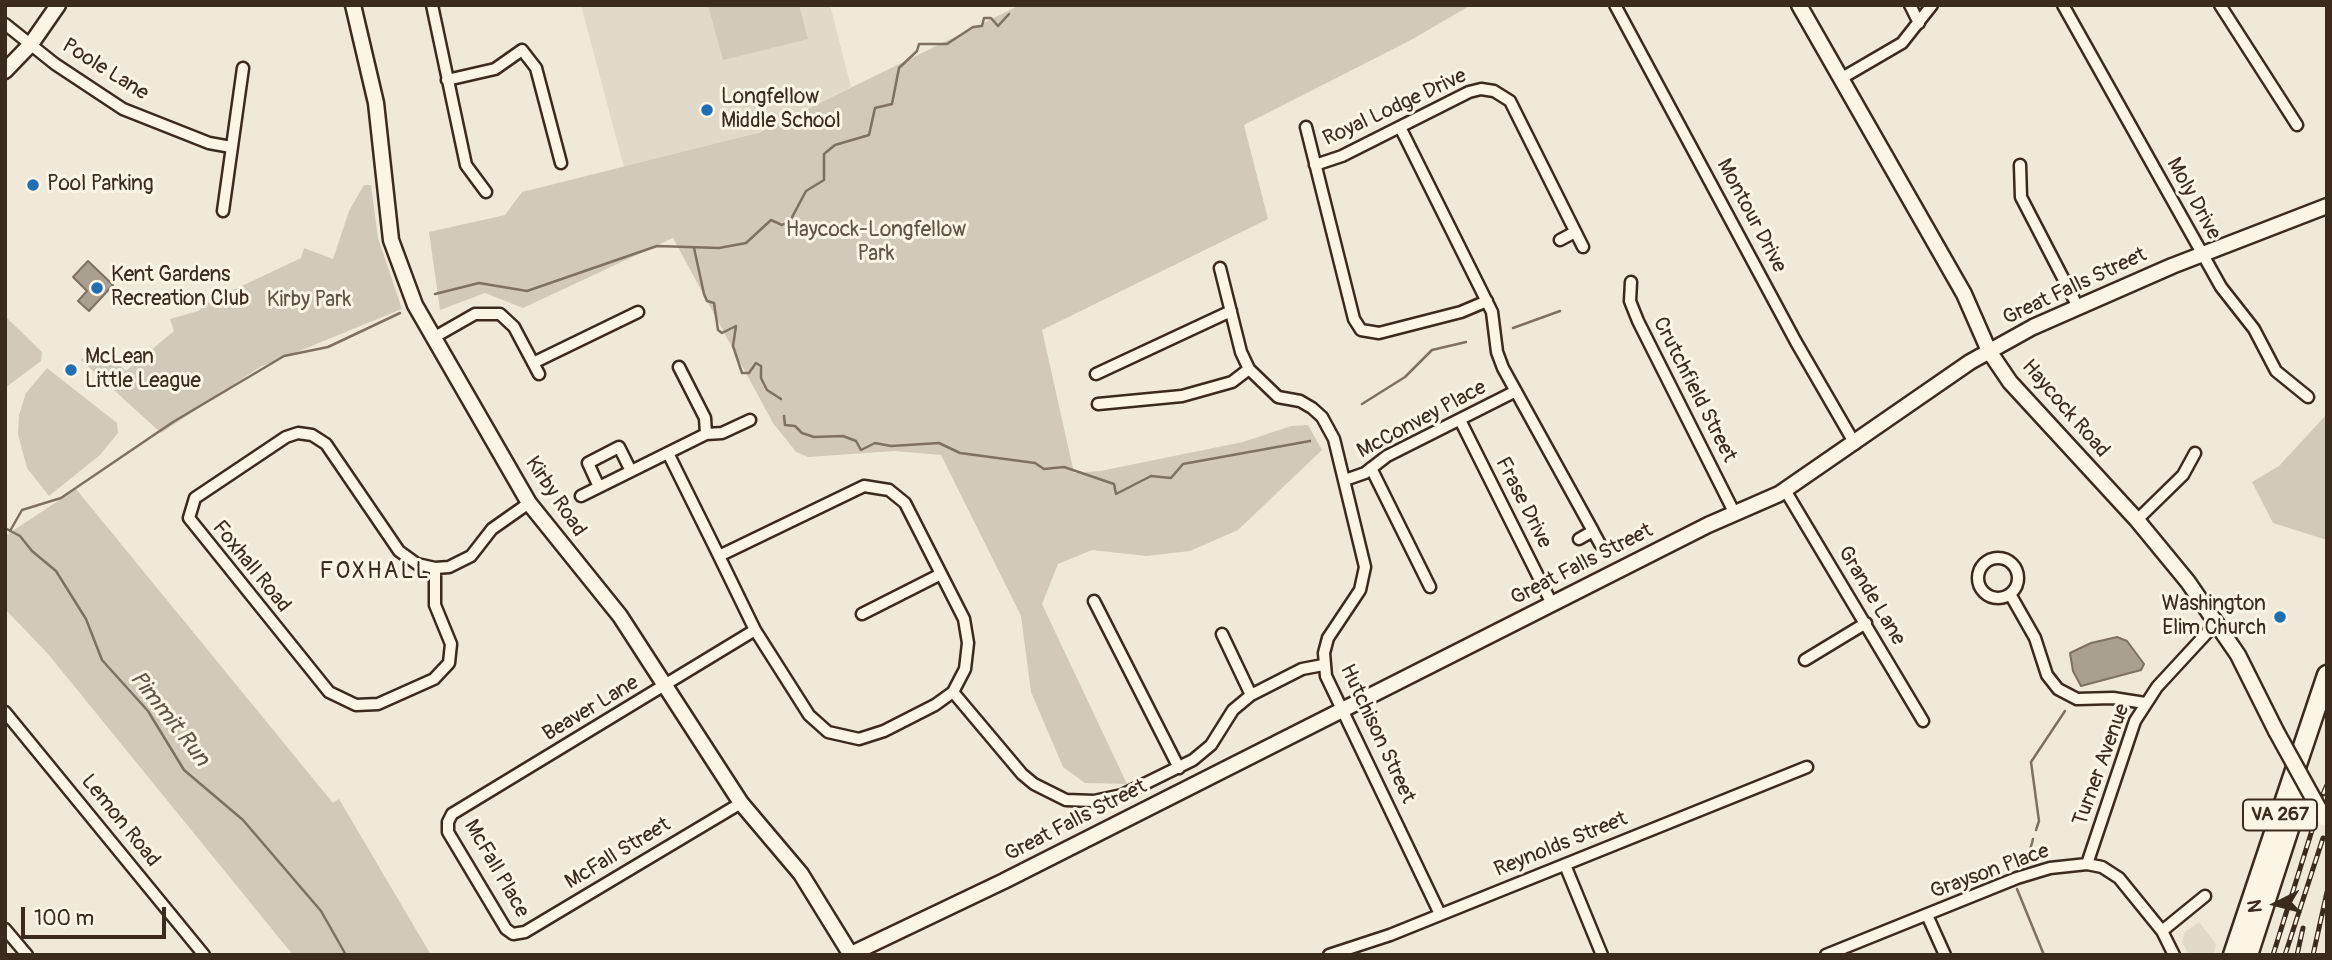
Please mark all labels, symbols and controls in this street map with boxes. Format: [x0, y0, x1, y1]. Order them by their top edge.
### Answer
street label: Poole Lane [57, 34, 153, 106]
street label: Royal Lodge Drive [1319, 64, 1471, 152]
place label: Longfellow Middle School [721, 85, 841, 135]
marker: Longfellow Middle School [699, 102, 715, 118]
street label: Moly Drive [2160, 154, 2226, 244]
street label: Montour Drive [1711, 155, 1791, 277]
place label: Pool Parking [47, 172, 153, 198]
marker: Pool Parking [25, 177, 41, 193]
park label: Haycock-Longfellow Park [786, 218, 966, 268]
street label: Great Falls Street [1999, 243, 2151, 331]
place label: Kent Gardens Recreation Club [111, 263, 249, 313]
marker: Kent Gardens Recreation Club [89, 280, 105, 296]
park label: Kirby Park [267, 288, 351, 314]
street label: Crutchfield Street [1647, 313, 1741, 467]
place label: McLean Little League [85, 345, 201, 395]
street label: Haycock Road [2016, 355, 2114, 463]
marker: McLean Little League [63, 362, 79, 378]
street label: McConvey Place [1353, 375, 1491, 465]
street label: Kirby Road [519, 452, 591, 542]
street label: Frase Drive [1489, 453, 1557, 553]
street label: Foxhall Road [206, 516, 296, 618]
street label: Great Falls Street [1507, 518, 1657, 612]
street label: Grande Lane [1832, 542, 1910, 650]
district label: FOXHALL [320, 558, 430, 586]
place label: Washington Elim Church [2161, 592, 2266, 642]
marker: Washington Elim Church [2272, 609, 2288, 625]
street label: Hutchison Street [1334, 660, 1420, 808]
water label: Pimmit Run [123, 666, 215, 772]
street label: Beaver Lane [539, 671, 643, 747]
street label: Turner Avenue [2068, 701, 2136, 829]
street label: Lemon Road [75, 770, 165, 872]
street label: Great Falls Street [1001, 774, 1151, 868]
road number: VA 267 [2243, 800, 2317, 830]
street label: Reynolds Street [1491, 807, 1631, 883]
street label: McFall Street [561, 813, 675, 895]
street label: McFall Place [458, 816, 534, 922]
street label: Grayson Place [1927, 839, 2053, 905]
north arrow [2241, 869, 2311, 939]
scale bar [24, 894, 170, 938]
text: N [2243, 899, 2268, 914]
text: 100 m [34, 905, 94, 932]

